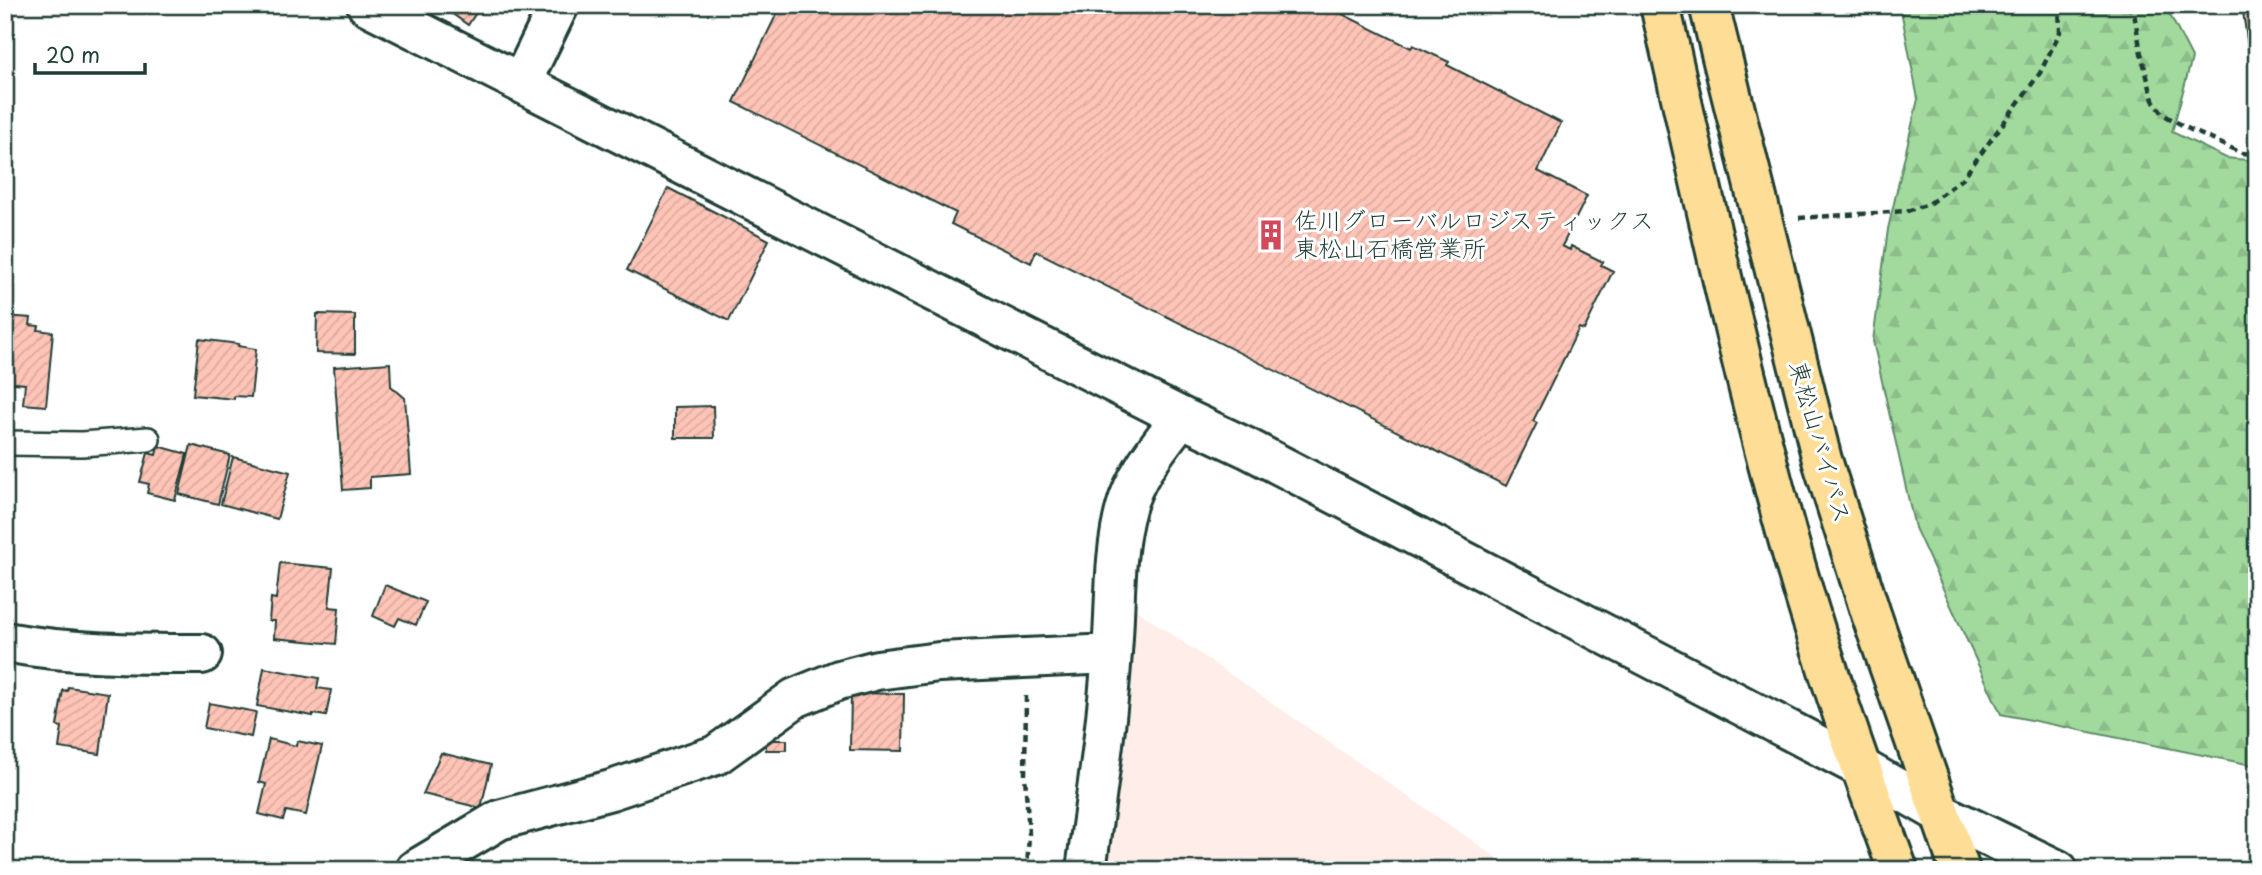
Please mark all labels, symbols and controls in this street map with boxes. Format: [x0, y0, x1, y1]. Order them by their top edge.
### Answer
scale bar [35, 32, 145, 76]
text: 20 m [46, 38, 100, 70]
place label: 佐川グローバルロジスティックス 東松山石橋営業所 [1294, 201, 1654, 265]
building icon: 佐川グローバルロジスティックス 東松山石橋営業所 [1254, 218, 1288, 252]
street label: 東松山バイパス [1782, 356, 1862, 527]

